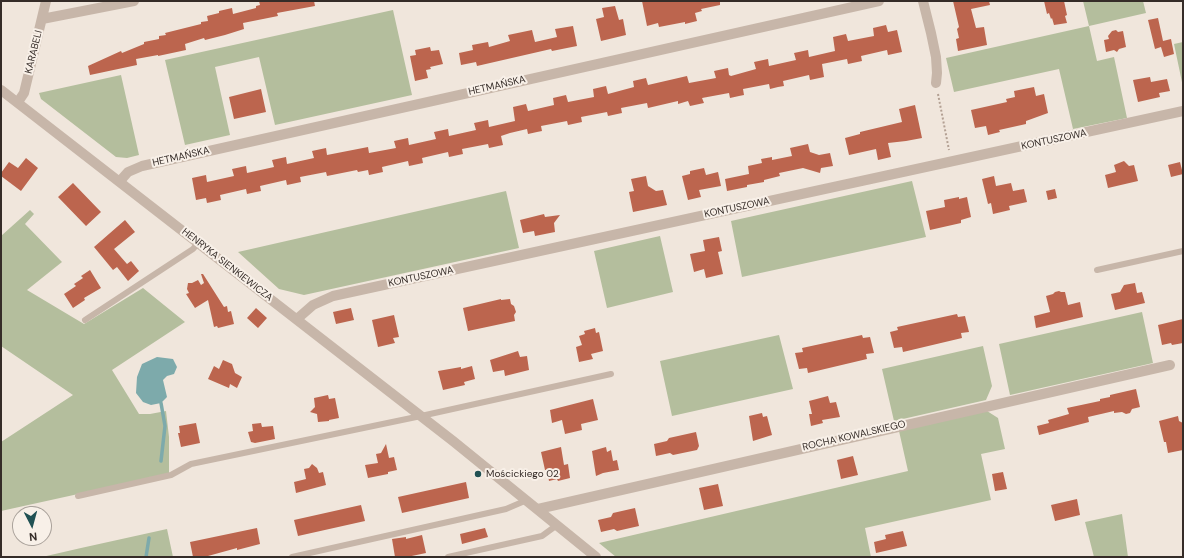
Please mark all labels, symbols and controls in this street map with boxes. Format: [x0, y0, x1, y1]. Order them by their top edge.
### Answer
street label: KARABELI [23, 29, 45, 75]
street label: HETMAŃSKA [467, 74, 527, 98]
street label: KONTUSZOWA [1020, 127, 1088, 153]
street label: HETMAŃSKA [151, 145, 211, 169]
street label: KONTUSZOWA [703, 195, 771, 221]
street label: HENRYKA SIENKIEWICZA [179, 226, 275, 304]
street label: KONTUSZOWA [387, 264, 455, 290]
street label: ROCHA KOWALSKIEGO [801, 418, 907, 454]
place label: Mościckiego 02 [486, 468, 559, 480]
marker: Mościckiego 02 [473, 469, 483, 479]
north arrow [12, 506, 52, 546]
text: N [28, 530, 38, 544]

